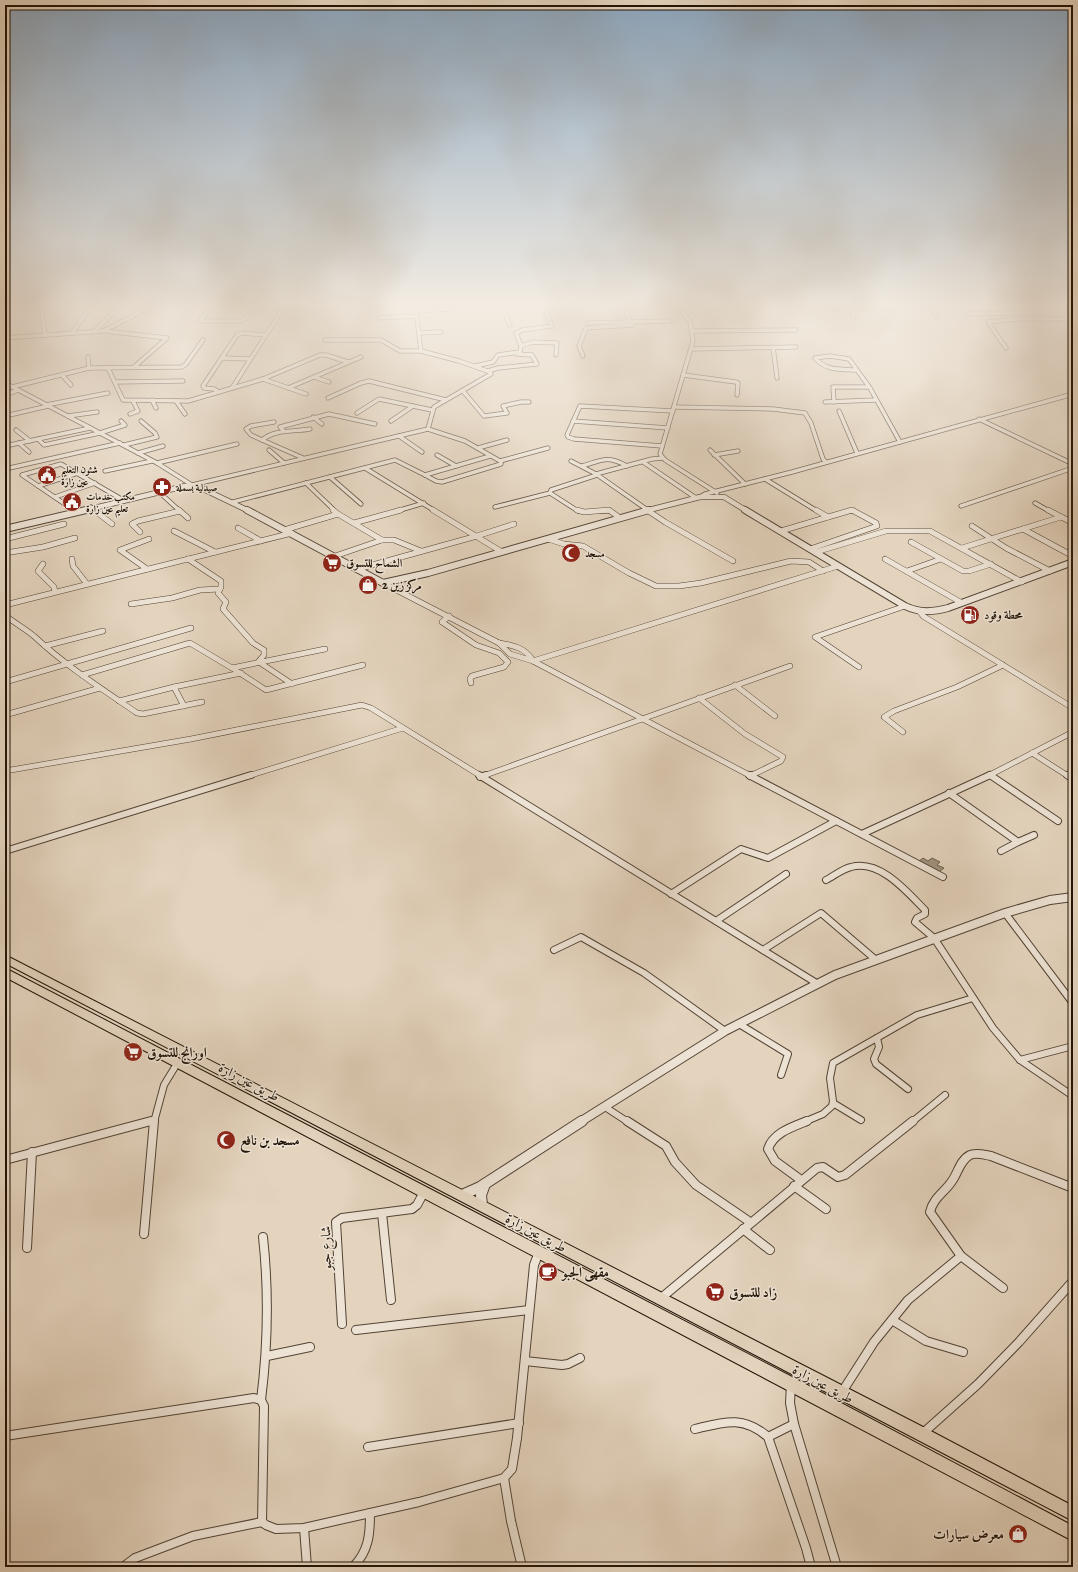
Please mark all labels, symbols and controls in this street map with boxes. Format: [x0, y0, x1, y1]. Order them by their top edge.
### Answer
place label: شئون التعليم عين زارة [61, 463, 98, 488]
public building icon: شئون التعليم عين زارة [36, 464, 58, 486]
pharmacy icon: صيدلية بسملة [151, 476, 173, 498]
place label: صيدلية بسملة [175, 481, 218, 494]
place label: مكتب خدمات تعليم عين زارة [86, 490, 135, 519]
public building icon: مكتب خدمات تعليم عين زارة [61, 491, 83, 513]
mosque icon: مسجد [560, 542, 582, 564]
place label: مسجد [585, 547, 605, 560]
supermarket icon: الشماح للتسوق [321, 552, 343, 574]
place label: الشماح للتسوق [346, 555, 403, 574]
shop icon: مركز زين 2 [357, 574, 379, 596]
place label: مركز زين 2 [382, 577, 422, 594]
fuel station icon: محطة وقود [959, 604, 981, 626]
place label: محطة وقود [984, 607, 1023, 623]
supermarket icon: اورانج للتسوق [122, 1041, 144, 1063]
place label: اورانج للتسوق [147, 1043, 207, 1064]
street label: طريق عين زارة [215, 1058, 283, 1106]
mosque icon: مسجد بن نافع [215, 1129, 237, 1151]
place label: مسجد بن نافع [240, 1131, 300, 1153]
street label: طريق عين زارة [502, 1209, 570, 1257]
street label: شارع جبو [316, 1226, 338, 1272]
cafe icon: مقهى الجبو [537, 1261, 559, 1283]
place label: مقهى الجبو [560, 1263, 609, 1282]
supermarket icon: زاد للتسوق [704, 1281, 726, 1303]
place label: زاد للتسوق [729, 1283, 778, 1302]
street label: طريق عين زارة [789, 1360, 857, 1408]
shop icon: معرض سيارات [1007, 1523, 1029, 1545]
place label: معرض سيارات [933, 1525, 1004, 1544]

